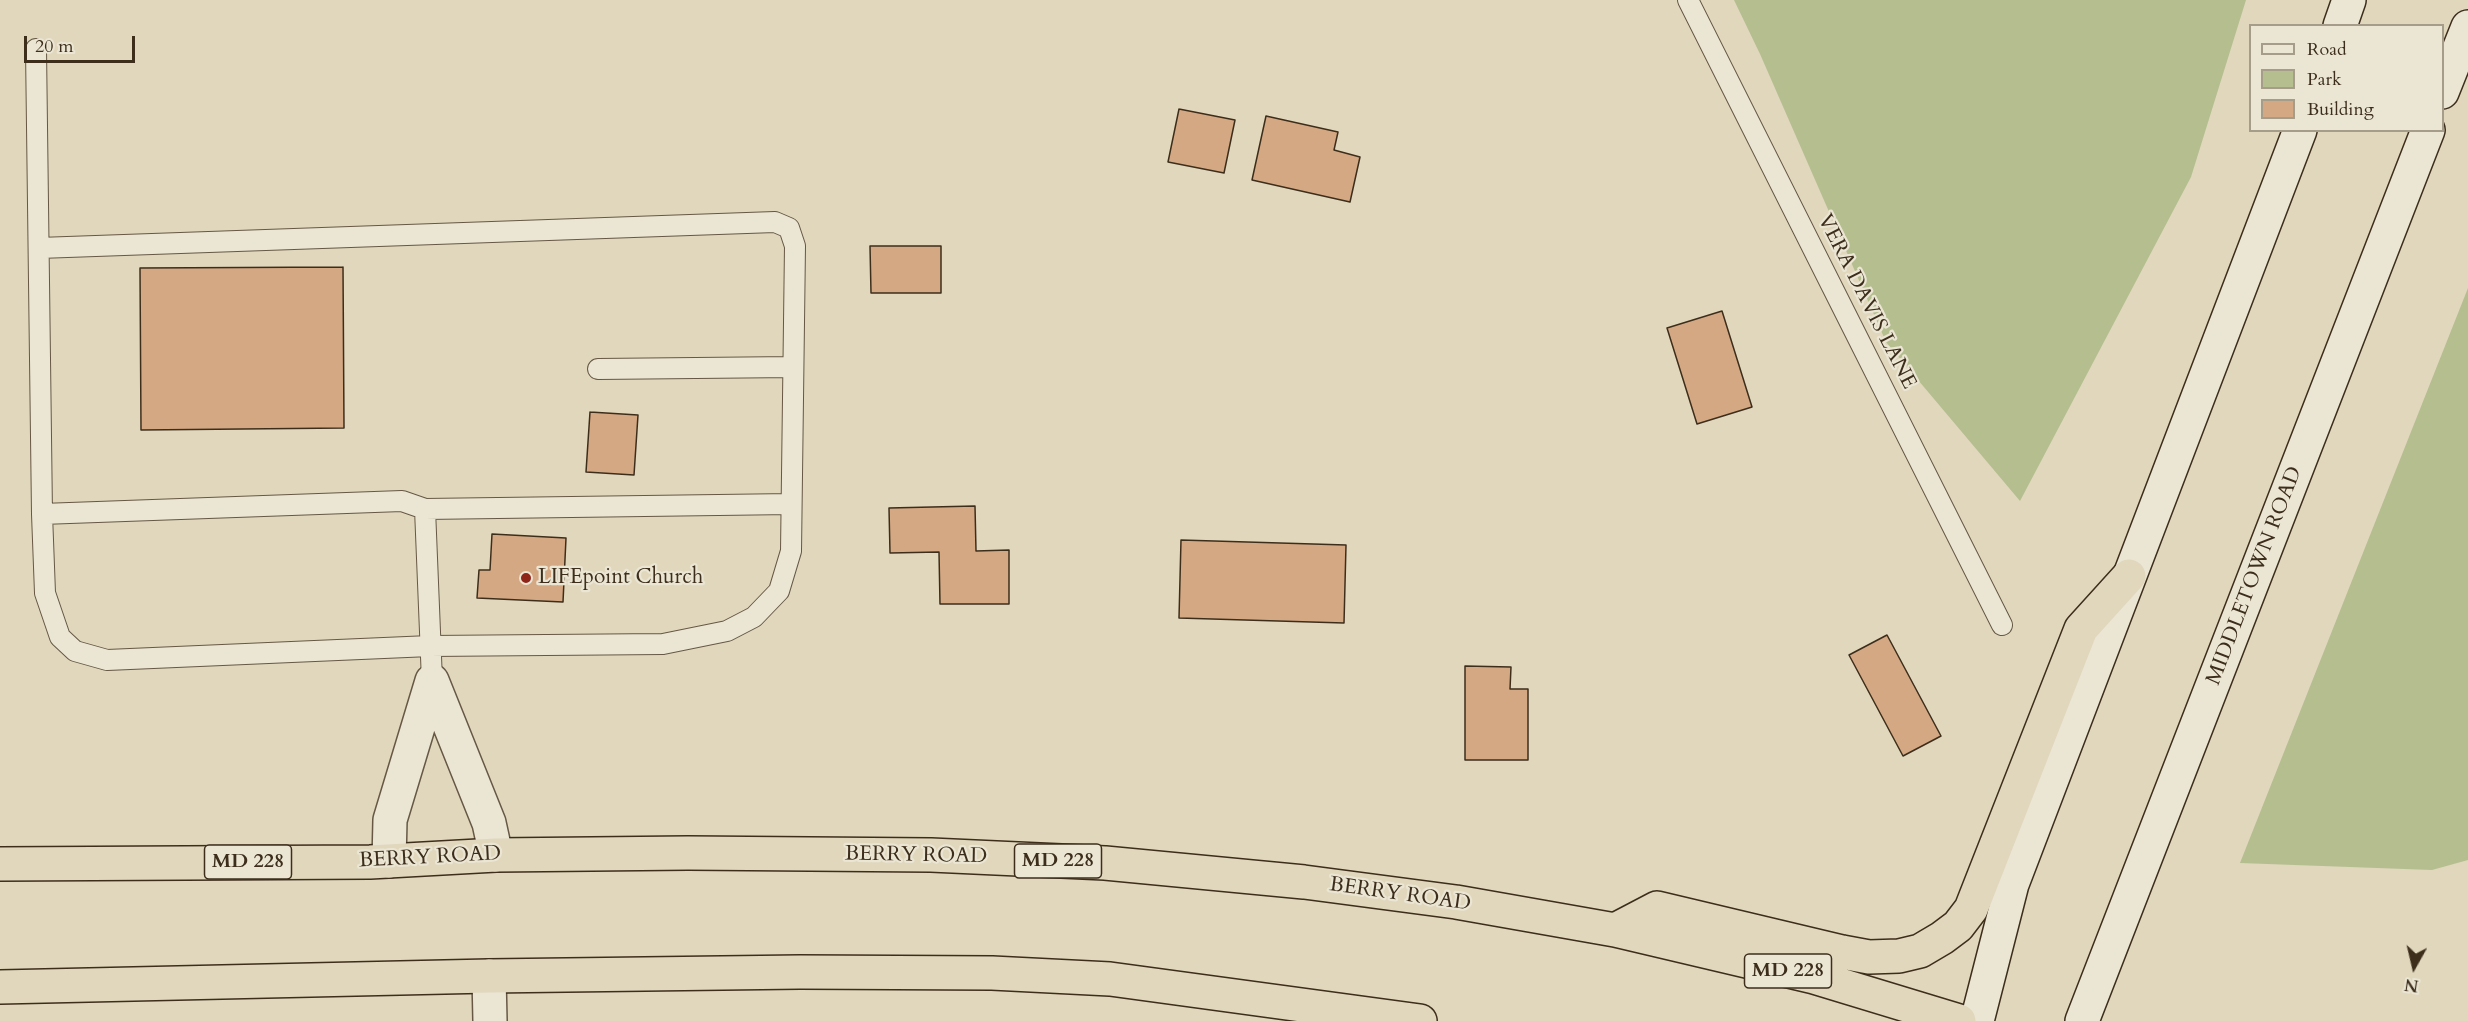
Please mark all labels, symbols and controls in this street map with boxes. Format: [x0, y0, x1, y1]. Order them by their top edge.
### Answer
scale bar [27, 24, 138, 62]
legend [2249, 24, 2444, 132]
text: 20 m [35, 34, 74, 59]
text: Road [2307, 37, 2347, 62]
text: Park [2307, 67, 2342, 92]
text: Building [2307, 97, 2374, 122]
street label: VERA DAVIS LANE [1811, 210, 1921, 394]
street label: MIDDLETOWN ROAD [2202, 463, 2308, 689]
place label: LIFEpoint Church [538, 565, 703, 591]
marker: LIFEpoint Church [519, 571, 533, 585]
street label: BERRY ROAD [358, 842, 502, 874]
street label: BERRY ROAD [845, 842, 987, 870]
road number: MD 228 [1014, 844, 1102, 878]
road number: MD 228 [204, 845, 292, 879]
street label: BERRY ROAD [1328, 873, 1472, 917]
north arrow [2384, 937, 2444, 997]
road number: MD 228 [1744, 954, 1832, 988]
text: N [2403, 973, 2420, 997]

